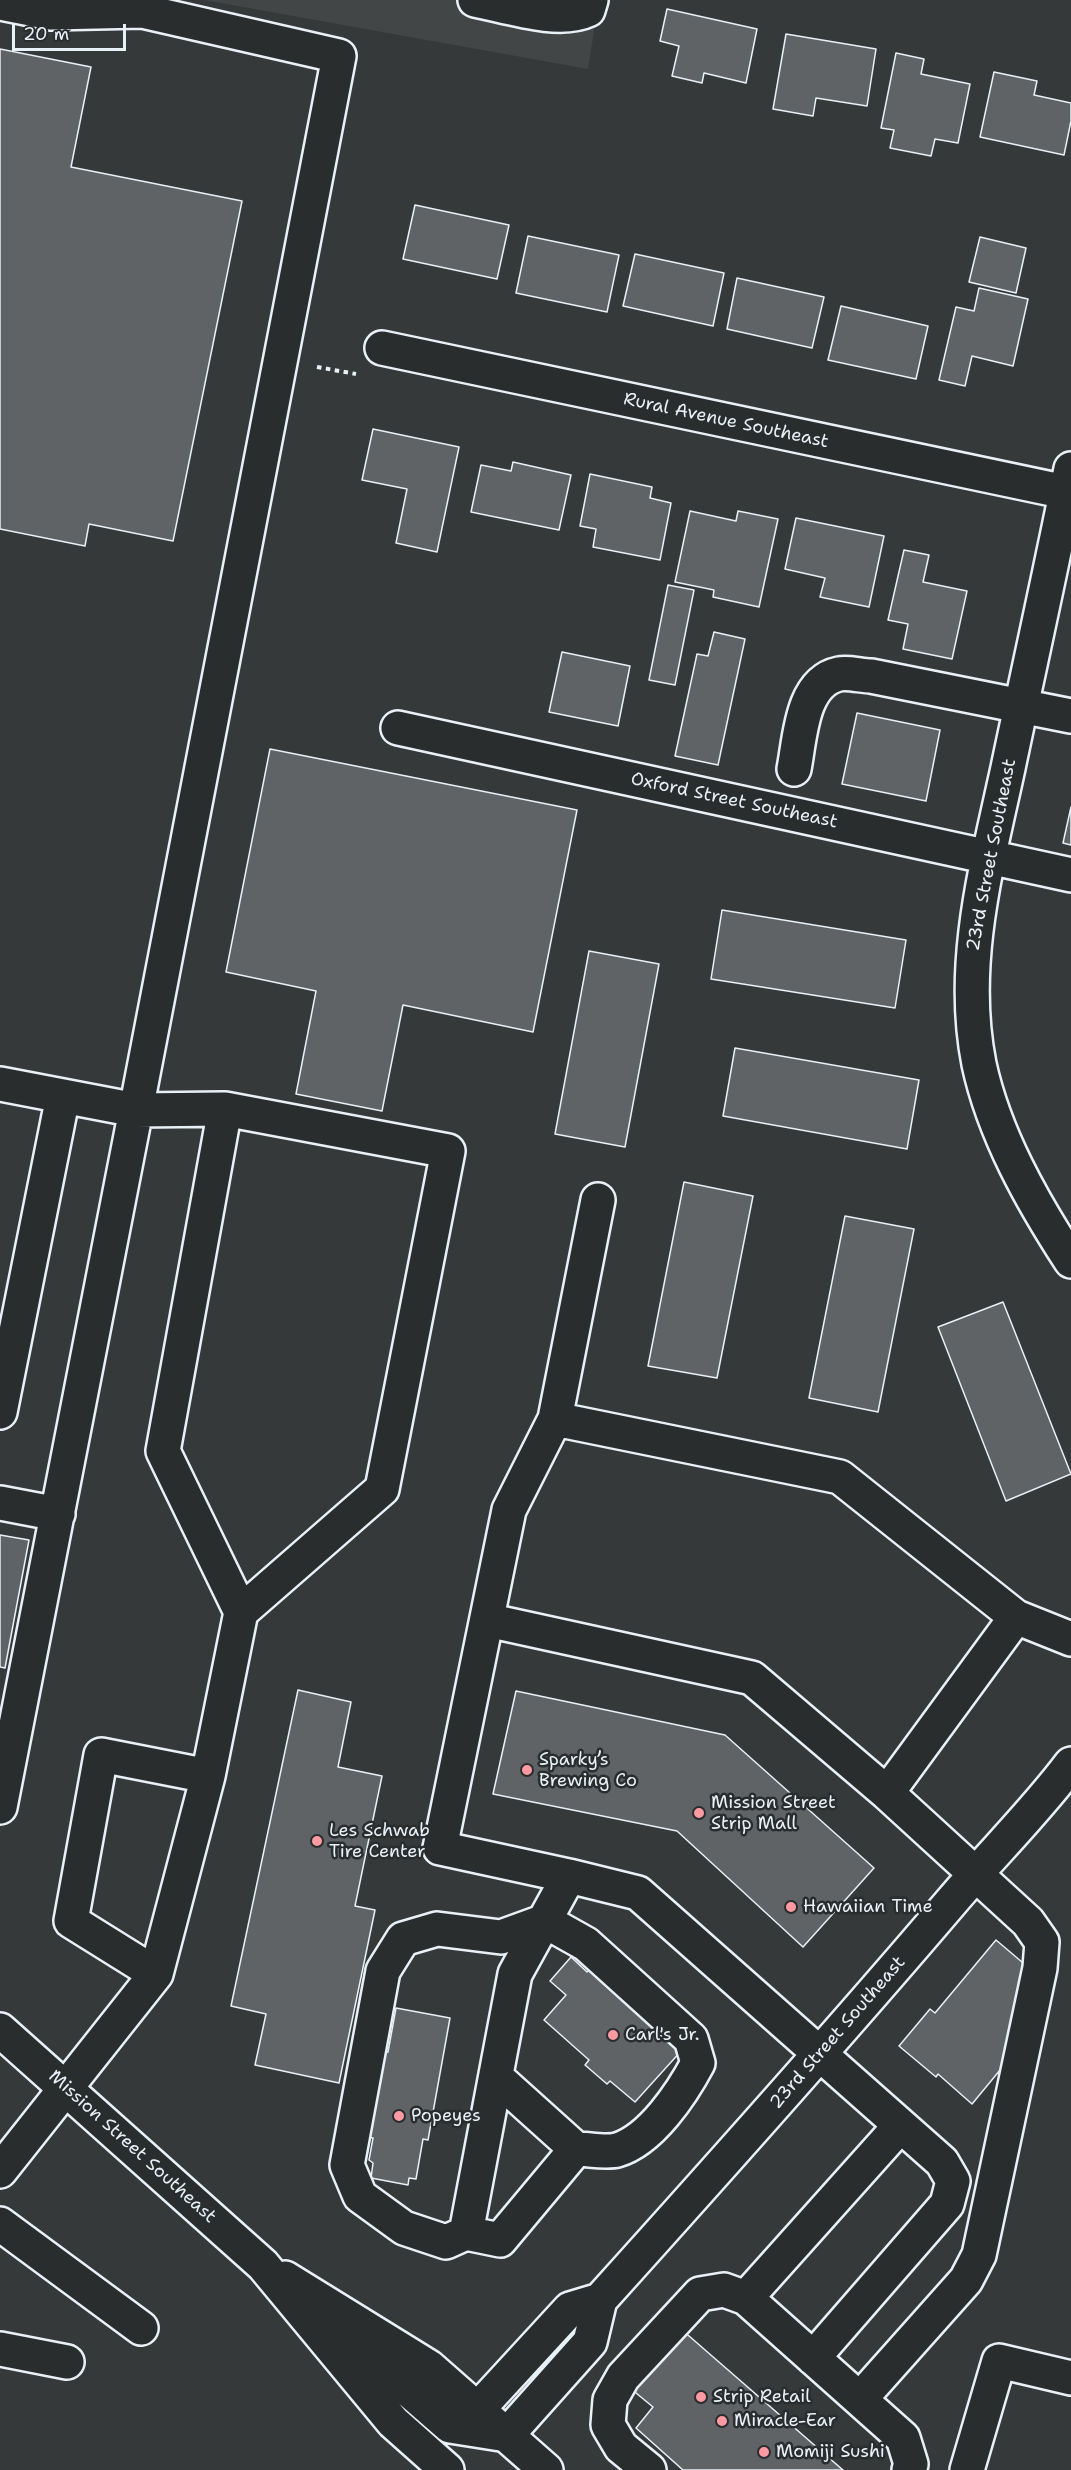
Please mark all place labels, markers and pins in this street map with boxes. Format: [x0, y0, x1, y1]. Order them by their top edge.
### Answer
place label: Sparky’s Brewing Co [539, 1749, 637, 1792]
marker: Sparky’s Brewing Co [520, 1763, 534, 1777]
place label: Mission Street Strip Mall [711, 1792, 836, 1834]
marker: Mission Street Strip Mall [692, 1806, 706, 1820]
place label: Les Schwab Tire Center [329, 1820, 430, 1862]
marker: Les Schwab Tire Center [310, 1834, 324, 1848]
place label: Hawaiian Time [803, 1896, 933, 1918]
marker: Hawaiian Time [784, 1900, 798, 1914]
place label: Carl's Jr. [625, 2024, 699, 2046]
marker: Carl's Jr. [606, 2028, 620, 2042]
place label: Popeyes [411, 2105, 481, 2127]
marker: Popeyes [392, 2109, 406, 2123]
place label: Strip Retail [713, 2386, 811, 2408]
marker: Strip Retail [694, 2390, 708, 2404]
place label: Miracle-Ear [734, 2410, 836, 2432]
marker: Miracle-Ear [715, 2414, 729, 2428]
place label: Momiji Sushi [776, 2441, 885, 2463]
marker: Momiji Sushi [757, 2445, 771, 2459]

